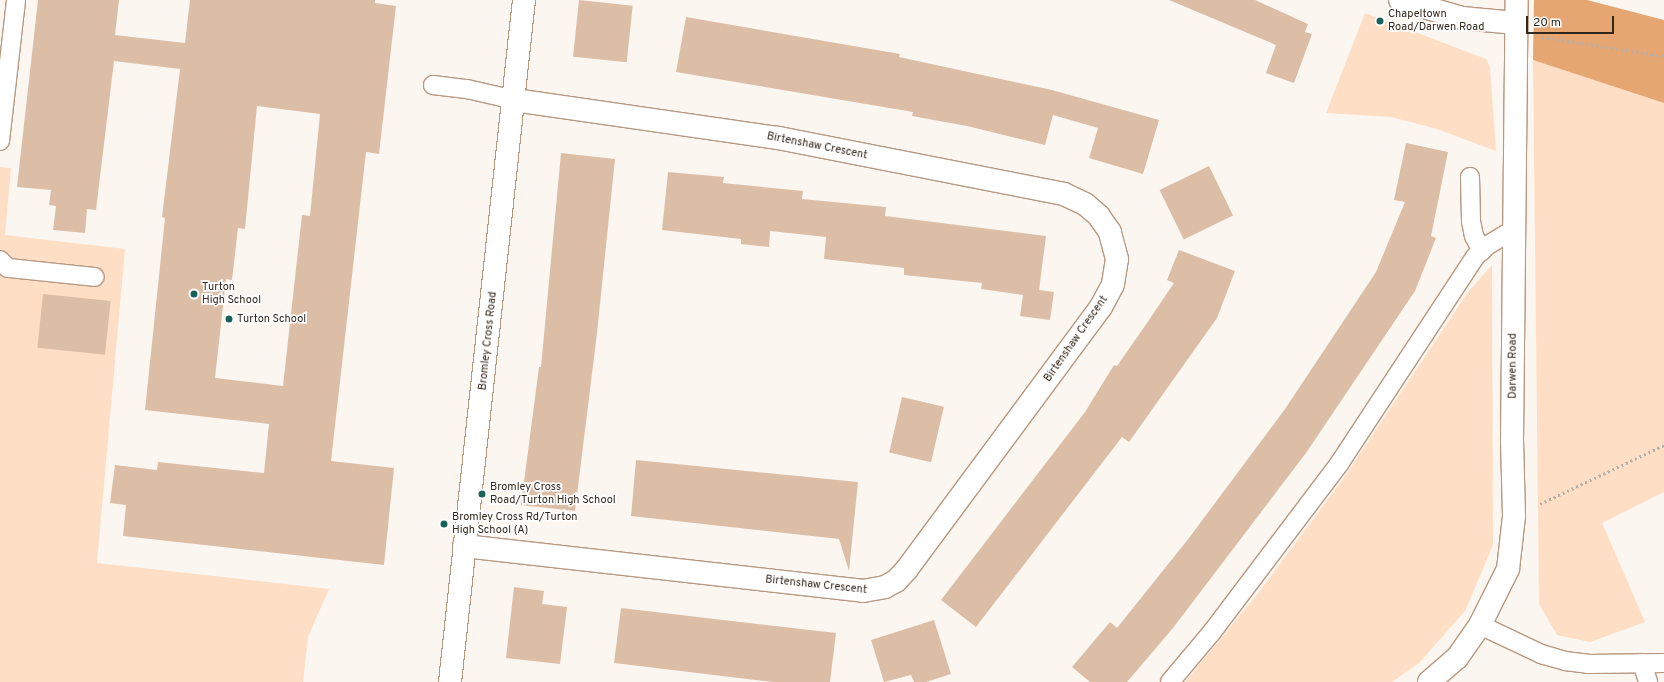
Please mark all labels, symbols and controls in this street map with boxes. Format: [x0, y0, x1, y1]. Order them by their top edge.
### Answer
place label: Chapeltown Road/Darwen Road [1388, 8, 1484, 34]
scale bar [1528, 8, 1616, 34]
text: 20 m [1533, 15, 1561, 31]
marker: Chapeltown Road/Darwen Road [1375, 16, 1385, 26]
street label: Birtenshaw Crescent [766, 130, 868, 162]
place label: Turton High School [202, 281, 261, 307]
marker: Turton High School [189, 289, 199, 299]
street label: Bromley Cross Road [476, 291, 500, 391]
street label: Birtenshaw Crescent [1041, 293, 1111, 385]
place label: Turton School [237, 312, 306, 326]
marker: Turton School [224, 314, 234, 324]
street label: Darwen Road [1506, 333, 1520, 399]
place label: Bromley Cross Road/Turton High School [490, 481, 616, 507]
marker: Bromley Cross Road/Turton High School [477, 489, 487, 499]
place label: Bromley Cross Rd/Turton High School (A) [452, 511, 578, 537]
marker: Bromley Cross Rd/Turton High School (A) [439, 519, 449, 529]
street label: Birtenshaw Crescent [765, 573, 867, 597]

